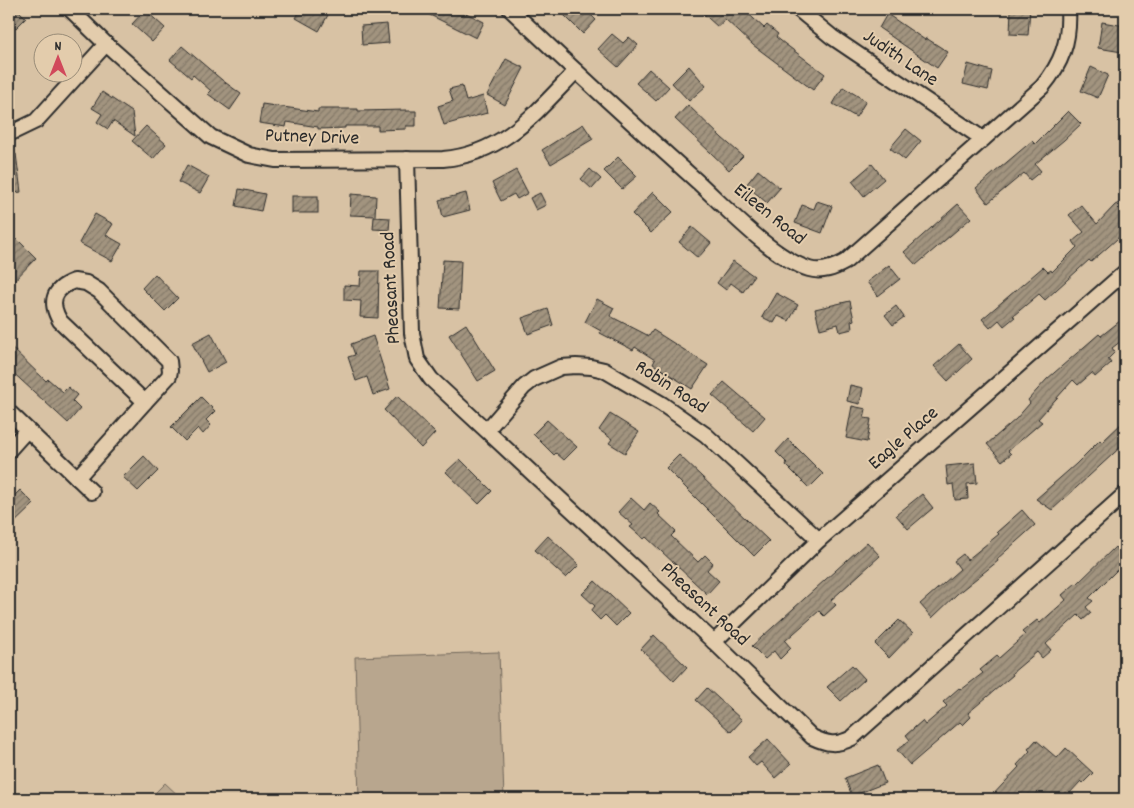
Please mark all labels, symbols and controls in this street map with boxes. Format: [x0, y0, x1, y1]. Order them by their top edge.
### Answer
street label: Judith Lane [857, 23, 943, 95]
north arrow [32, 32, 82, 82]
text: N [55, 37, 62, 57]
street label: Putney Drive [264, 122, 360, 154]
street label: Eileen Road [727, 177, 811, 253]
street label: Pheasant Road [375, 231, 409, 345]
street label: Robin Road [629, 354, 713, 422]
street label: Eagle Place [863, 400, 946, 478]
street label: Pheasant Road [653, 556, 755, 654]

